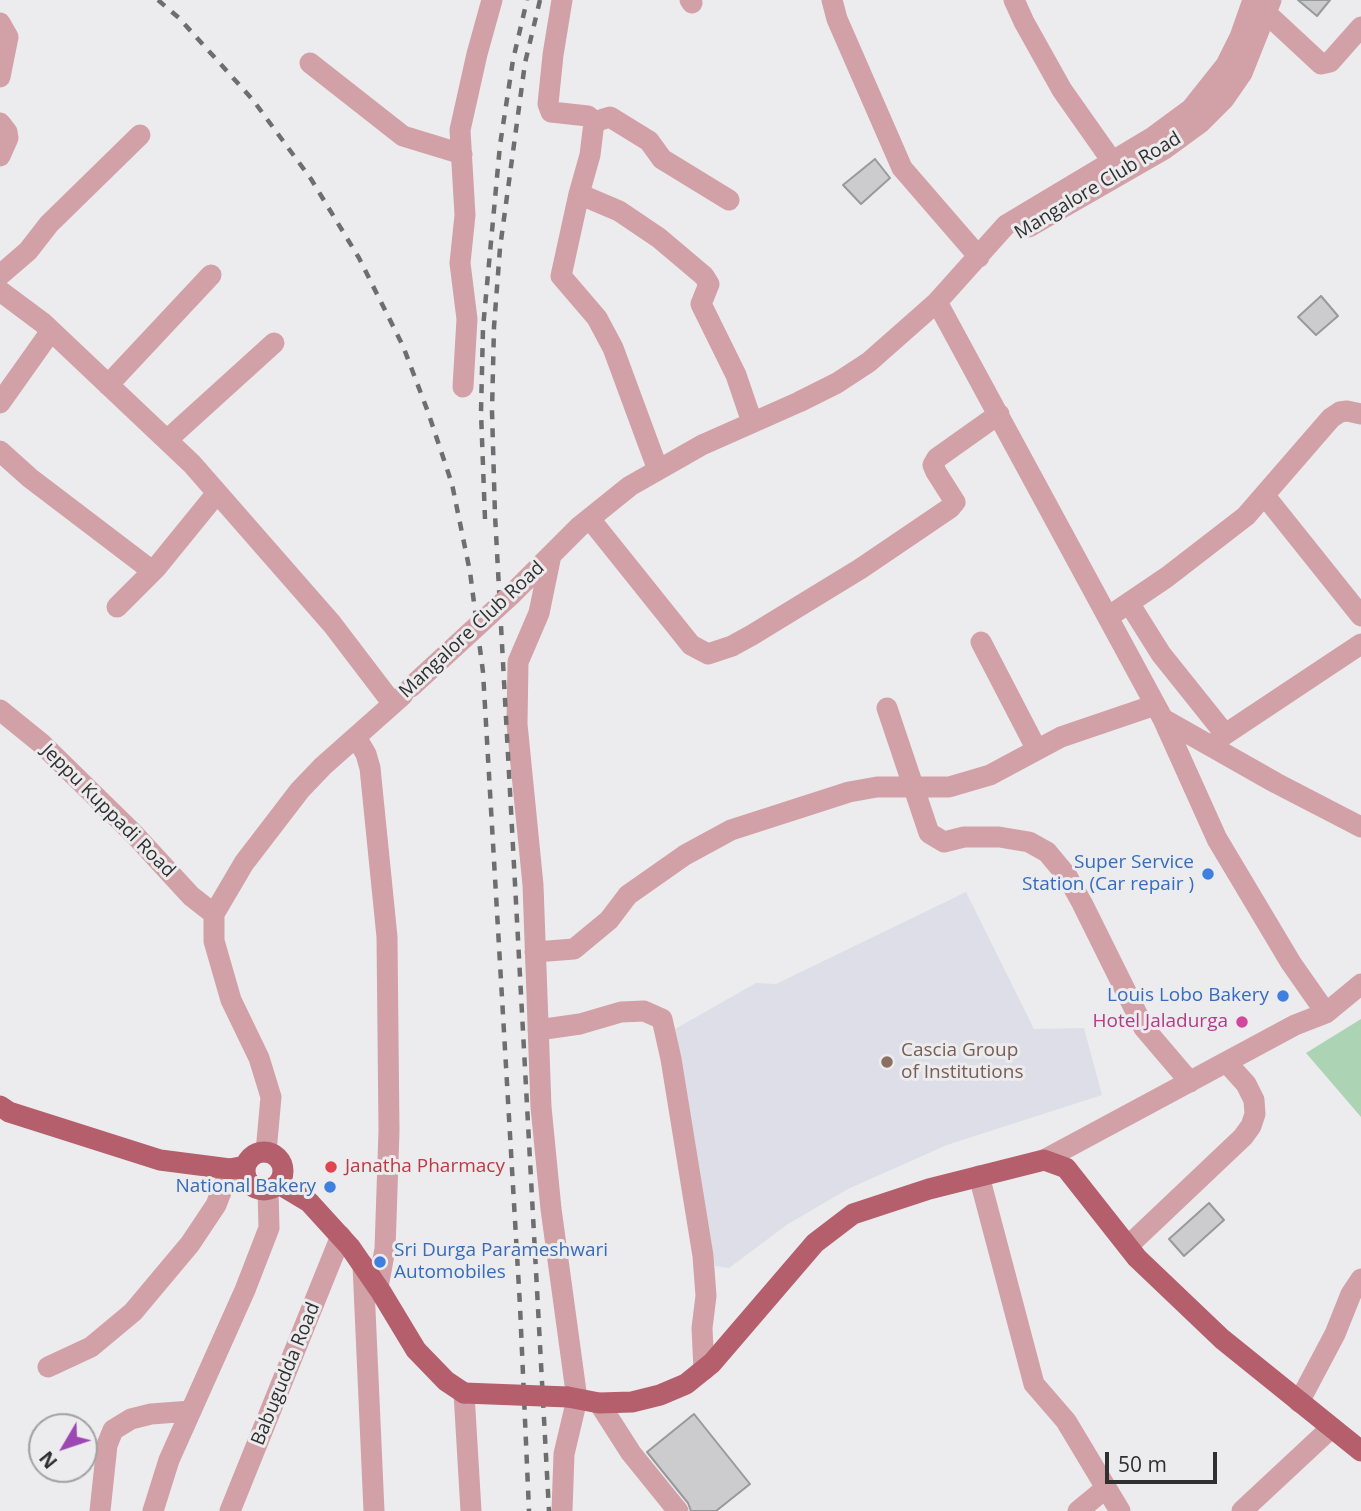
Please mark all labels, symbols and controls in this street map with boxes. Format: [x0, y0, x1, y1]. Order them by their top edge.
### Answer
street label: Mangalore Club Road [1011, 127, 1185, 245]
street label: Mangalore Club Road [395, 557, 549, 703]
street label: Jeppu Kuppadi Road [37, 740, 179, 882]
place label: Super Service Station (Car repair ) [1022, 852, 1194, 896]
marker: Super Service Station (Car repair ) [1200, 866, 1216, 882]
place label: Louis Lobo Bakery [1107, 985, 1269, 1007]
marker: Louis Lobo Bakery [1275, 988, 1291, 1004]
place label: Hotel Jaladurga [1092, 1011, 1228, 1033]
marker: Hotel Jaladurga [1234, 1014, 1250, 1030]
place label: Cascia Group of Institutions [901, 1040, 1023, 1084]
marker: Cascia Group of Institutions [879, 1054, 895, 1070]
place label: Janatha Pharmacy [345, 1156, 505, 1178]
marker: Janatha Pharmacy [323, 1159, 339, 1175]
place label: National Bakery [175, 1176, 316, 1198]
marker: National Bakery [322, 1179, 338, 1195]
place label: Sri Durga Parameshwari Automobiles [394, 1240, 608, 1284]
marker: Sri Durga Parameshwari Automobiles [372, 1254, 388, 1270]
street label: Babugudda Road [247, 1299, 325, 1449]
north arrow [28, 1413, 98, 1483]
scale bar [1109, 1438, 1221, 1482]
text: N [33, 1446, 63, 1474]
text: 50 m [1118, 1450, 1167, 1478]

